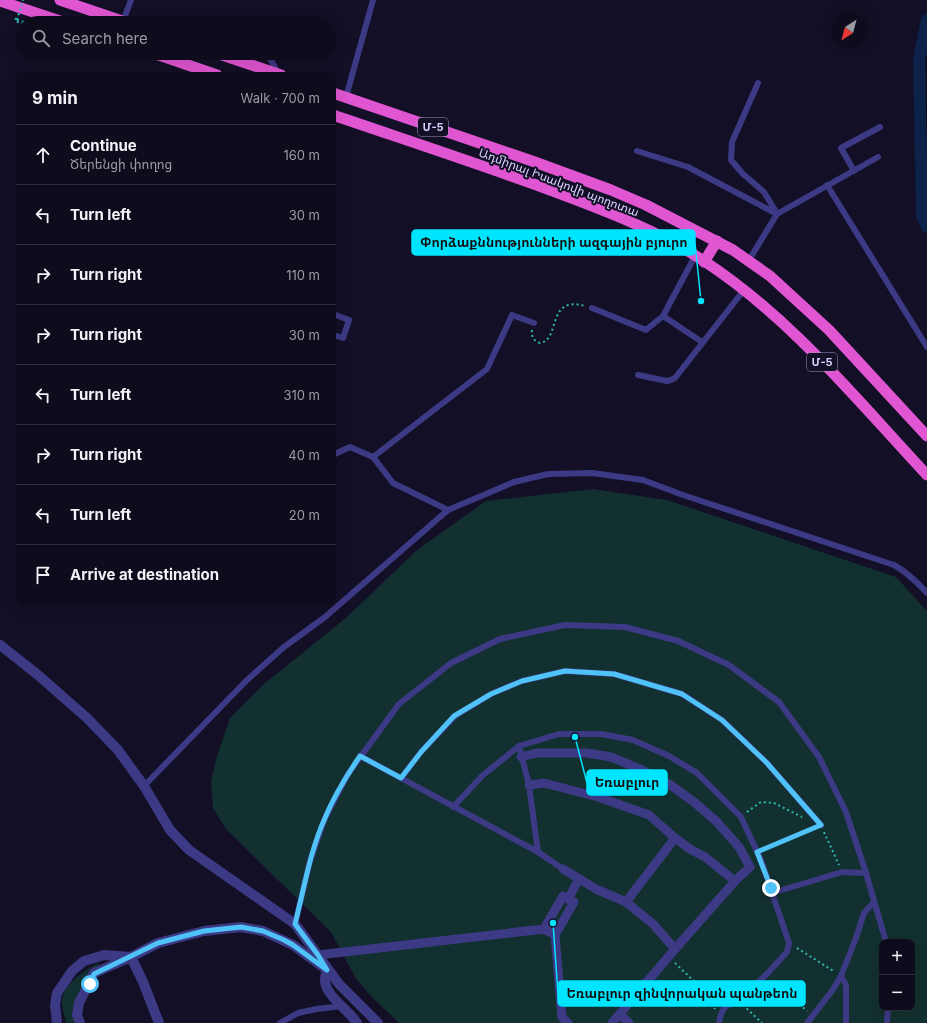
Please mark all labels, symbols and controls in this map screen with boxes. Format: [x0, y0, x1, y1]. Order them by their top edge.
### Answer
north arrow [831, 12, 867, 48]
search box [16, 16, 336, 60]
icon: search [30, 27, 52, 49]
text: Search here [62, 29, 148, 48]
text: 9 min [32, 88, 78, 108]
text: Walk · 700 m [241, 90, 320, 106]
road number: Մ-5 [418, 118, 448, 136]
text: Continue [70, 136, 137, 155]
icon: ahead [32, 144, 54, 166]
street label: Ադմիրալ Իսակովի պողոտա [477, 144, 641, 220]
text: 160 m [283, 147, 320, 163]
text: Ծերենցի փողոց [70, 156, 172, 172]
icon: left [32, 204, 54, 226]
text: Turn left [70, 205, 131, 224]
text: 30 m [289, 207, 320, 223]
callout: Փորձաքննությունների ազգային բյուրո [412, 230, 695, 255]
text: Փորձաքննությունների ազգային բյուրո [420, 234, 688, 250]
icon: right [32, 264, 54, 286]
text: Turn right [70, 265, 142, 284]
text: 110 m [286, 267, 320, 283]
icon: right [32, 324, 54, 346]
text: Turn right [70, 325, 142, 344]
text: 30 m [289, 327, 320, 343]
road number: Մ-5 [807, 353, 837, 371]
icon: left [32, 384, 54, 406]
text: Turn left [70, 385, 131, 404]
text: 310 m [283, 387, 320, 403]
icon: right [32, 444, 54, 466]
text: Turn right [70, 445, 142, 464]
text: 40 m [288, 447, 320, 463]
icon: left [32, 504, 54, 526]
text: Turn left [70, 505, 131, 524]
text: 20 m [289, 507, 320, 523]
icon: arrive [32, 564, 54, 586]
text: Arrive at destination [70, 565, 219, 584]
callout: Եռաբլուր [587, 770, 667, 795]
text: Եռաբլուր [595, 774, 659, 790]
route end [762, 879, 780, 897]
map controls [879, 939, 915, 1011]
button: + [879, 939, 915, 975]
route start [81, 975, 99, 993]
button: − [879, 975, 915, 1011]
callout: Եռաբլուր զինվորական պանթեոն [558, 981, 805, 1006]
text: Եռաբլուր զինվորական պանթեոն [566, 985, 798, 1001]

